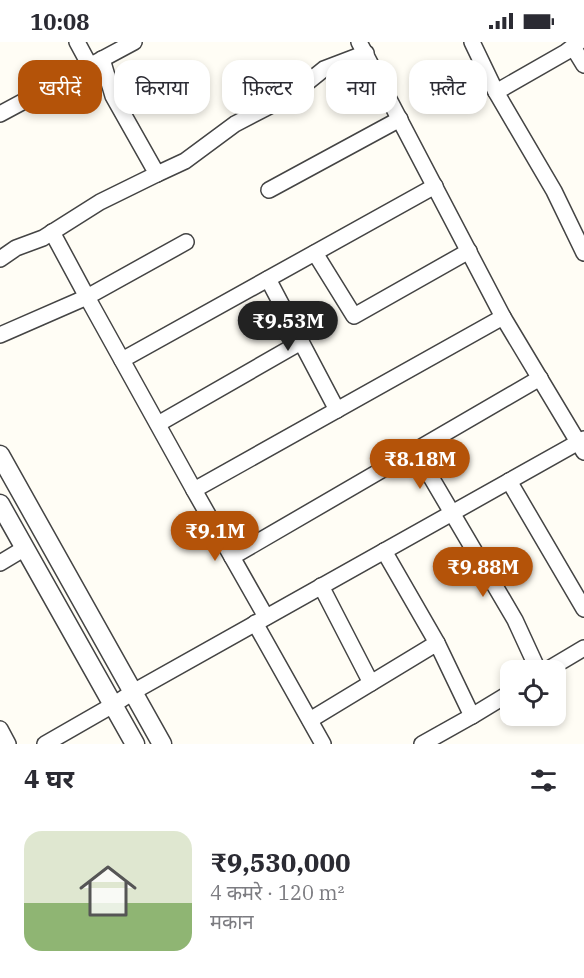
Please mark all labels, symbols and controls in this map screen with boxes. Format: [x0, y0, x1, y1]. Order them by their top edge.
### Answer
text: 10:08 [30, 7, 89, 36]
chip: खरीदें [18, 60, 102, 114]
chip: किराया [114, 60, 210, 114]
chip: फ़िल्टर [222, 60, 314, 114]
chip: नया [326, 60, 397, 114]
chip: फ़्लैट [409, 60, 487, 114]
pin: ₹9.53M [239, 301, 337, 352]
text: ₹9.53M [252, 307, 324, 334]
pin: ₹8.18M [371, 439, 469, 490]
text: ₹8.18M [384, 445, 456, 472]
pin: ₹9.1M [173, 511, 257, 562]
text: ₹9.1M [185, 517, 245, 544]
pin: ₹9.88M [434, 547, 532, 598]
text: ₹9.88M [447, 553, 519, 580]
map controls [500, 660, 566, 726]
button: locate [500, 660, 566, 726]
text: 4 घर [24, 761, 74, 795]
icon: filters [527, 764, 560, 797]
text: ₹9,530,000 [210, 845, 351, 879]
icon: home [72, 855, 144, 927]
text: 4 कमरे · 120 m² [210, 879, 345, 906]
text: मकान [210, 908, 254, 935]

